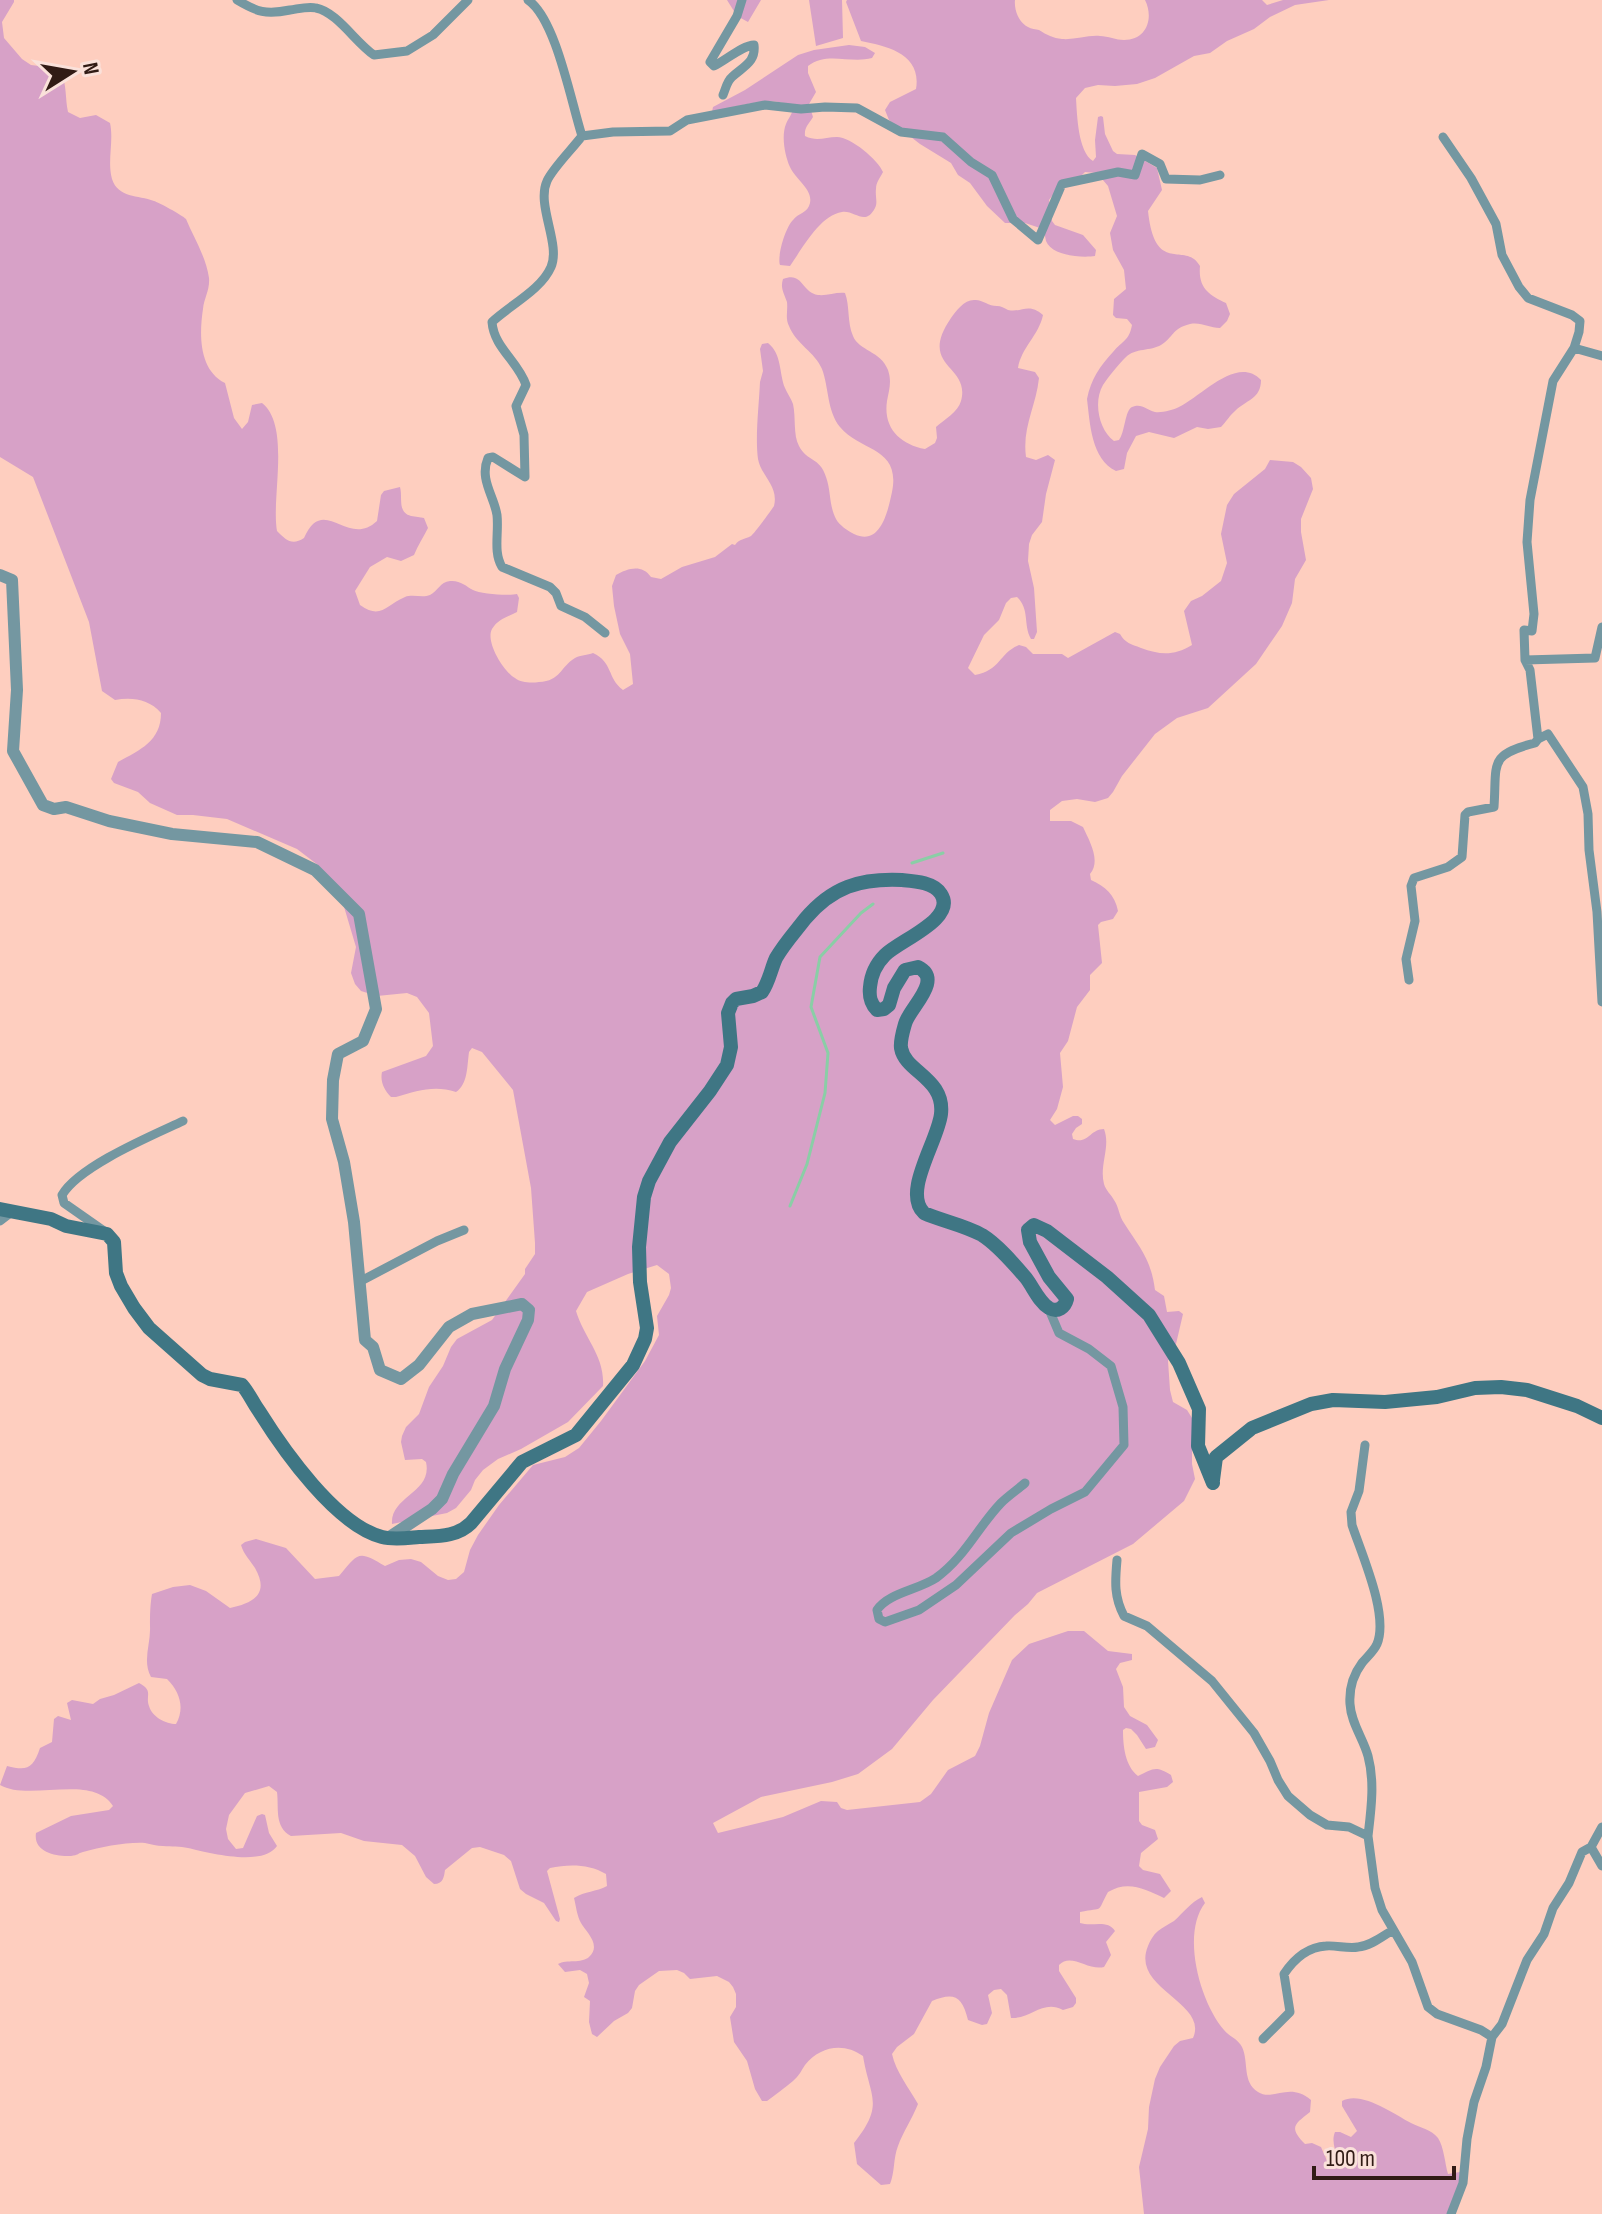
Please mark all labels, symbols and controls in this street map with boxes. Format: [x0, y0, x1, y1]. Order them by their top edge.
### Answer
north arrow [32, 32, 112, 112]
text: N [76, 60, 105, 77]
scale bar [1314, 2130, 1454, 2180]
text: 100 m [1326, 2144, 1375, 2173]

